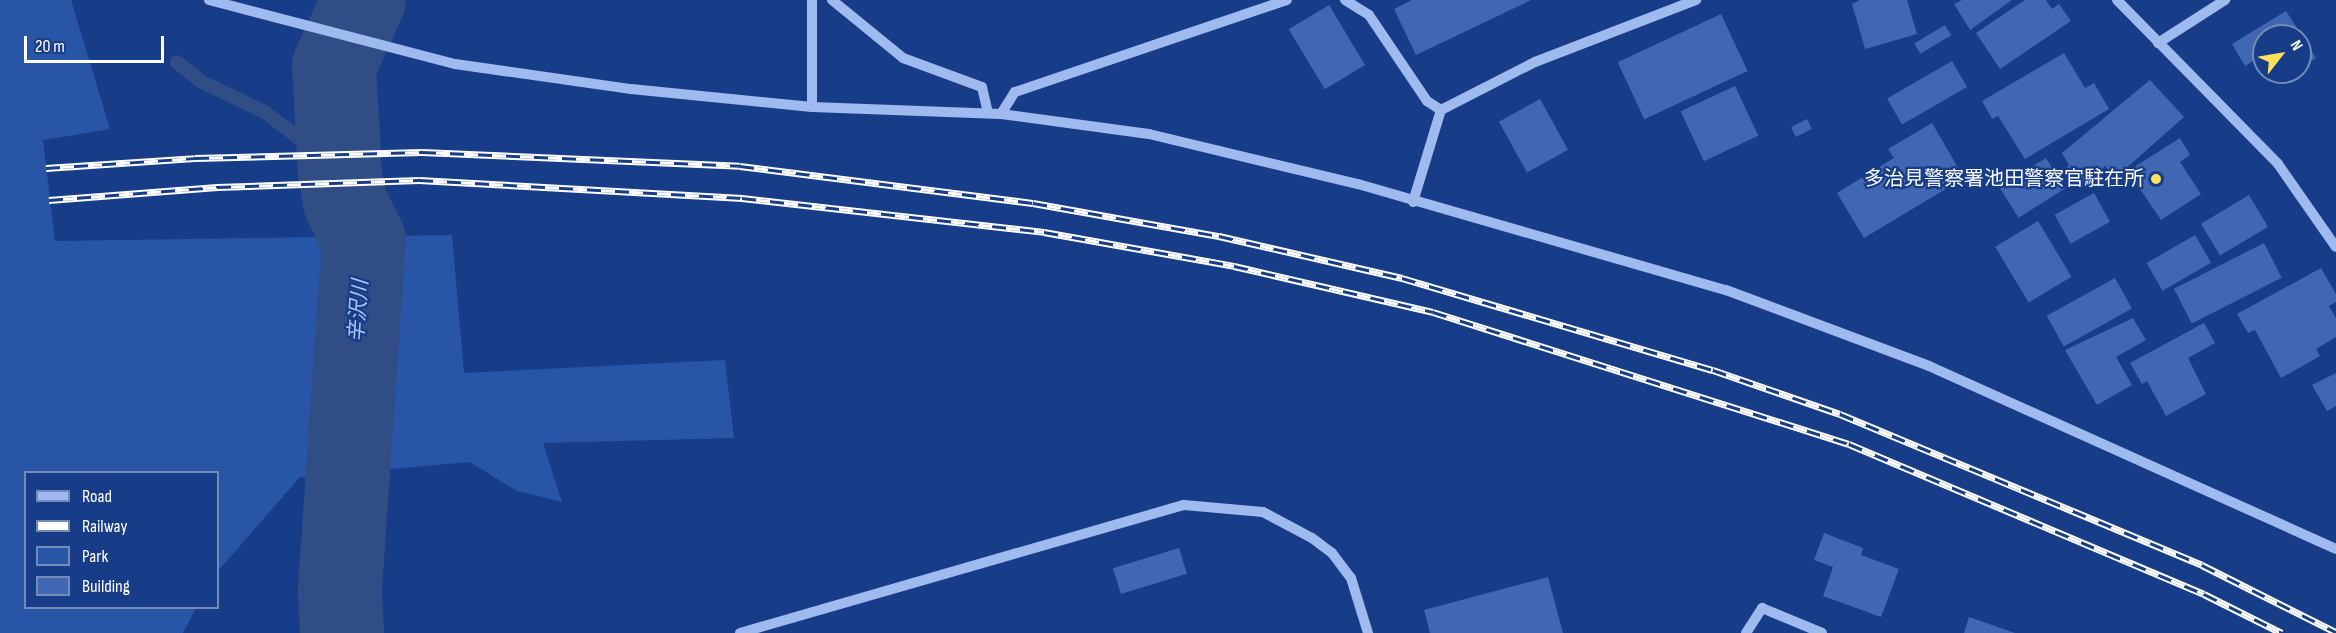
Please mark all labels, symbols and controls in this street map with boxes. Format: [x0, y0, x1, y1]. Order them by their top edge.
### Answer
scale bar [27, 24, 166, 62]
north arrow [2252, 24, 2312, 84]
text: 20 m [35, 36, 65, 57]
text: N [2286, 37, 2306, 54]
place label: 多治見警察署池田警察官駐在所 [1864, 167, 2144, 191]
marker: 多治見警察署池田警察官駐在所 [2149, 172, 2163, 186]
water label: 辛沢川 [344, 279, 374, 343]
legend [24, 471, 219, 609]
text: Road [82, 486, 112, 507]
text: Railway [82, 516, 127, 537]
text: Park [82, 546, 108, 567]
text: Building [82, 576, 130, 597]

